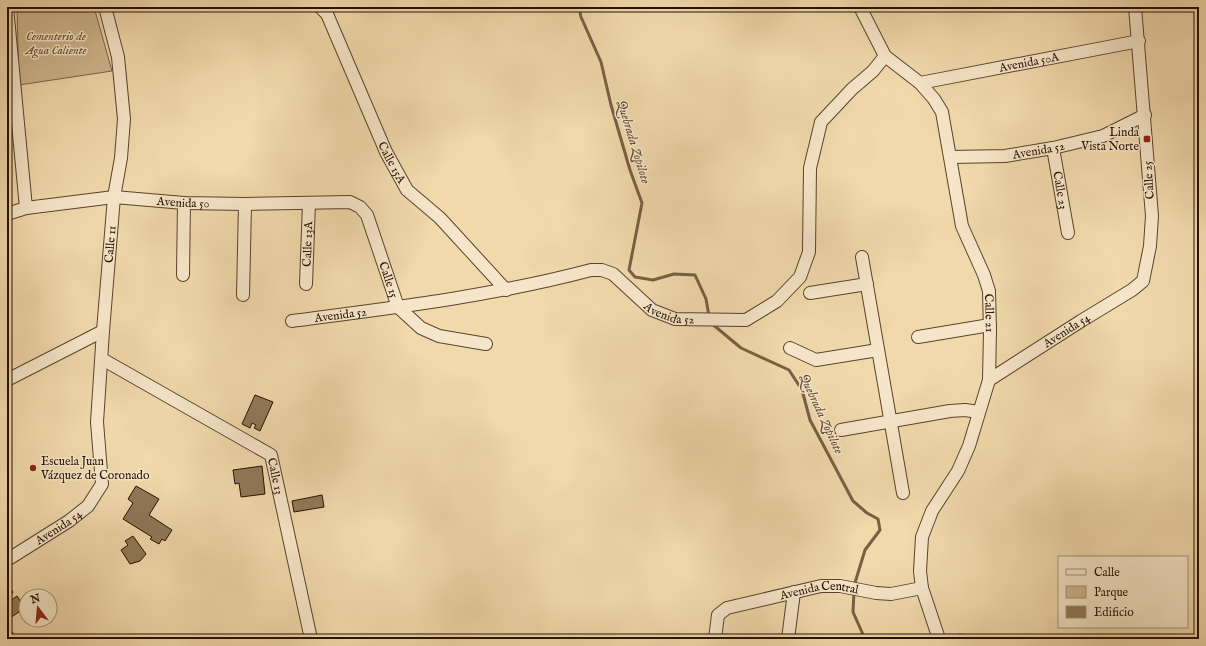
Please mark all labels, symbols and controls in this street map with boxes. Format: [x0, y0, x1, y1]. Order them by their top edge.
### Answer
park label: Cementerio de Agua Caliente [23, 29, 87, 59]
street label: Avenida 50A [997, 49, 1061, 75]
water label: Quebrada Zopilote [611, 98, 654, 187]
place label: Linda Vista Norte [1080, 125, 1140, 154]
marker: Linda Vista Norte [1142, 134, 1152, 144]
street label: Avenida 52 [1010, 138, 1066, 162]
street label: Calle 15A [375, 139, 410, 187]
street label: Calle 25 [1140, 160, 1158, 200]
street label: Calle 23 [1050, 170, 1071, 211]
street label: Avenida 50 [155, 193, 210, 211]
street label: Calle 13A [299, 220, 316, 267]
street label: Calle 11 [101, 225, 119, 263]
street label: Calle 15 [376, 260, 402, 300]
street label: Calle 21 [982, 294, 998, 333]
street label: Avenida 52 [640, 298, 695, 327]
street label: Avenida 52 [313, 304, 368, 326]
street label: Avenida 54 [1039, 310, 1093, 351]
water label: Quebrada Zopilote [794, 371, 847, 458]
place label: Escuela Juan Vázquez de Coronado [40, 454, 150, 484]
street label: Calle 13 [264, 456, 287, 496]
marker: Escuela Juan Vázquez de Coronado [28, 463, 38, 473]
street label: Avenida 54 [32, 506, 85, 548]
legend [1058, 556, 1188, 628]
text: Calle [1094, 565, 1120, 580]
street label: Avenida Central [777, 579, 861, 603]
text: Parque [1094, 585, 1129, 601]
north arrow [18, 588, 58, 628]
text: N [28, 591, 42, 608]
text: Edificio [1094, 605, 1134, 620]

